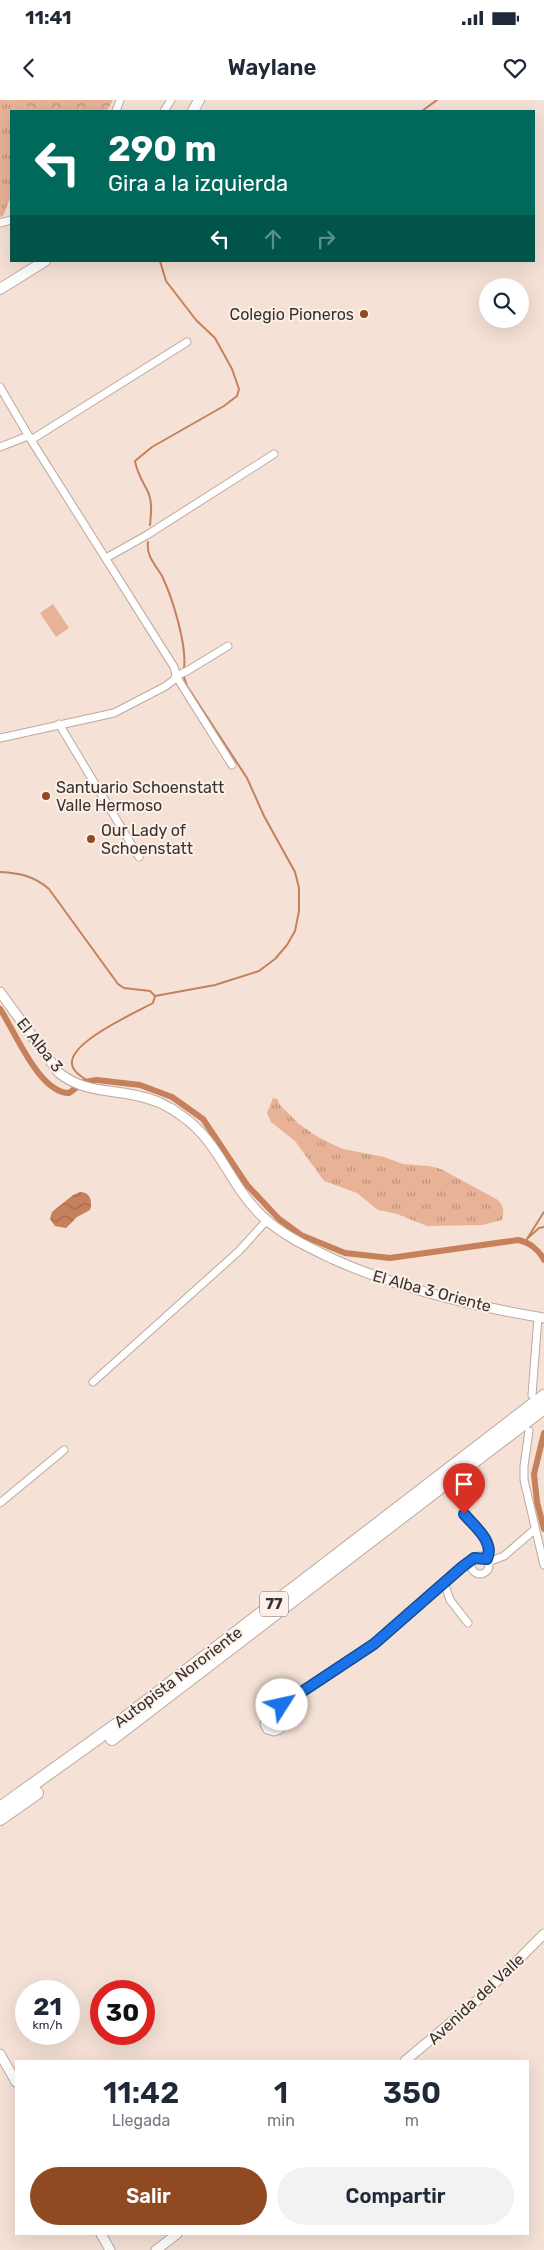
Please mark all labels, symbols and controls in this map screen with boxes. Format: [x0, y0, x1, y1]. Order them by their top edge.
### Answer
text: 11:41 [25, 6, 71, 29]
icon: back [15, 54, 43, 82]
text: Waylane [228, 54, 316, 81]
icon: heart [501, 54, 529, 82]
text: 290 m [108, 128, 217, 170]
icon: left [25, 130, 90, 195]
text: Gira a la izquierda [108, 170, 288, 197]
icon: left [206, 225, 234, 253]
icon: ahead [259, 225, 287, 253]
icon: right [312, 225, 340, 253]
map controls [479, 278, 529, 328]
button: search [479, 278, 529, 328]
place label: Colegio Pioneros [230, 305, 354, 324]
marker: Colegio Pioneros [358, 308, 370, 320]
place label: Santuario Schoenstatt Valle Hermoso [56, 778, 224, 815]
marker: Santuario Schoenstatt Valle Hermoso [40, 790, 52, 802]
place label: Our Lady of Schoenstatt [101, 821, 193, 858]
marker: Our Lady of Schoenstatt [85, 833, 97, 845]
street label: El Alba 3 [13, 1014, 67, 1076]
street label: El Alba 3 Oriente [371, 1266, 493, 1316]
pin [443, 1463, 485, 1514]
icon: arrive [450, 1470, 478, 1498]
road number: 77 [260, 1592, 288, 1616]
street label: Autopista Nororiente [110, 1623, 246, 1731]
position arrow [255, 1678, 307, 1730]
street label: Avenida del Valle [424, 1950, 528, 2048]
speed limit sign: 30 [90, 1980, 155, 2045]
text: 21 [33, 1992, 62, 2021]
text: km/h [33, 2018, 62, 2032]
text: 11:42 [103, 2075, 179, 2111]
text: 1 [274, 2075, 288, 2111]
text: 350 [383, 2075, 441, 2111]
text: Llegada [112, 2111, 170, 2130]
text: min [267, 2111, 295, 2130]
text: m [405, 2111, 419, 2130]
button: Salir [30, 2167, 267, 2225]
button: Compartir [277, 2167, 514, 2225]

